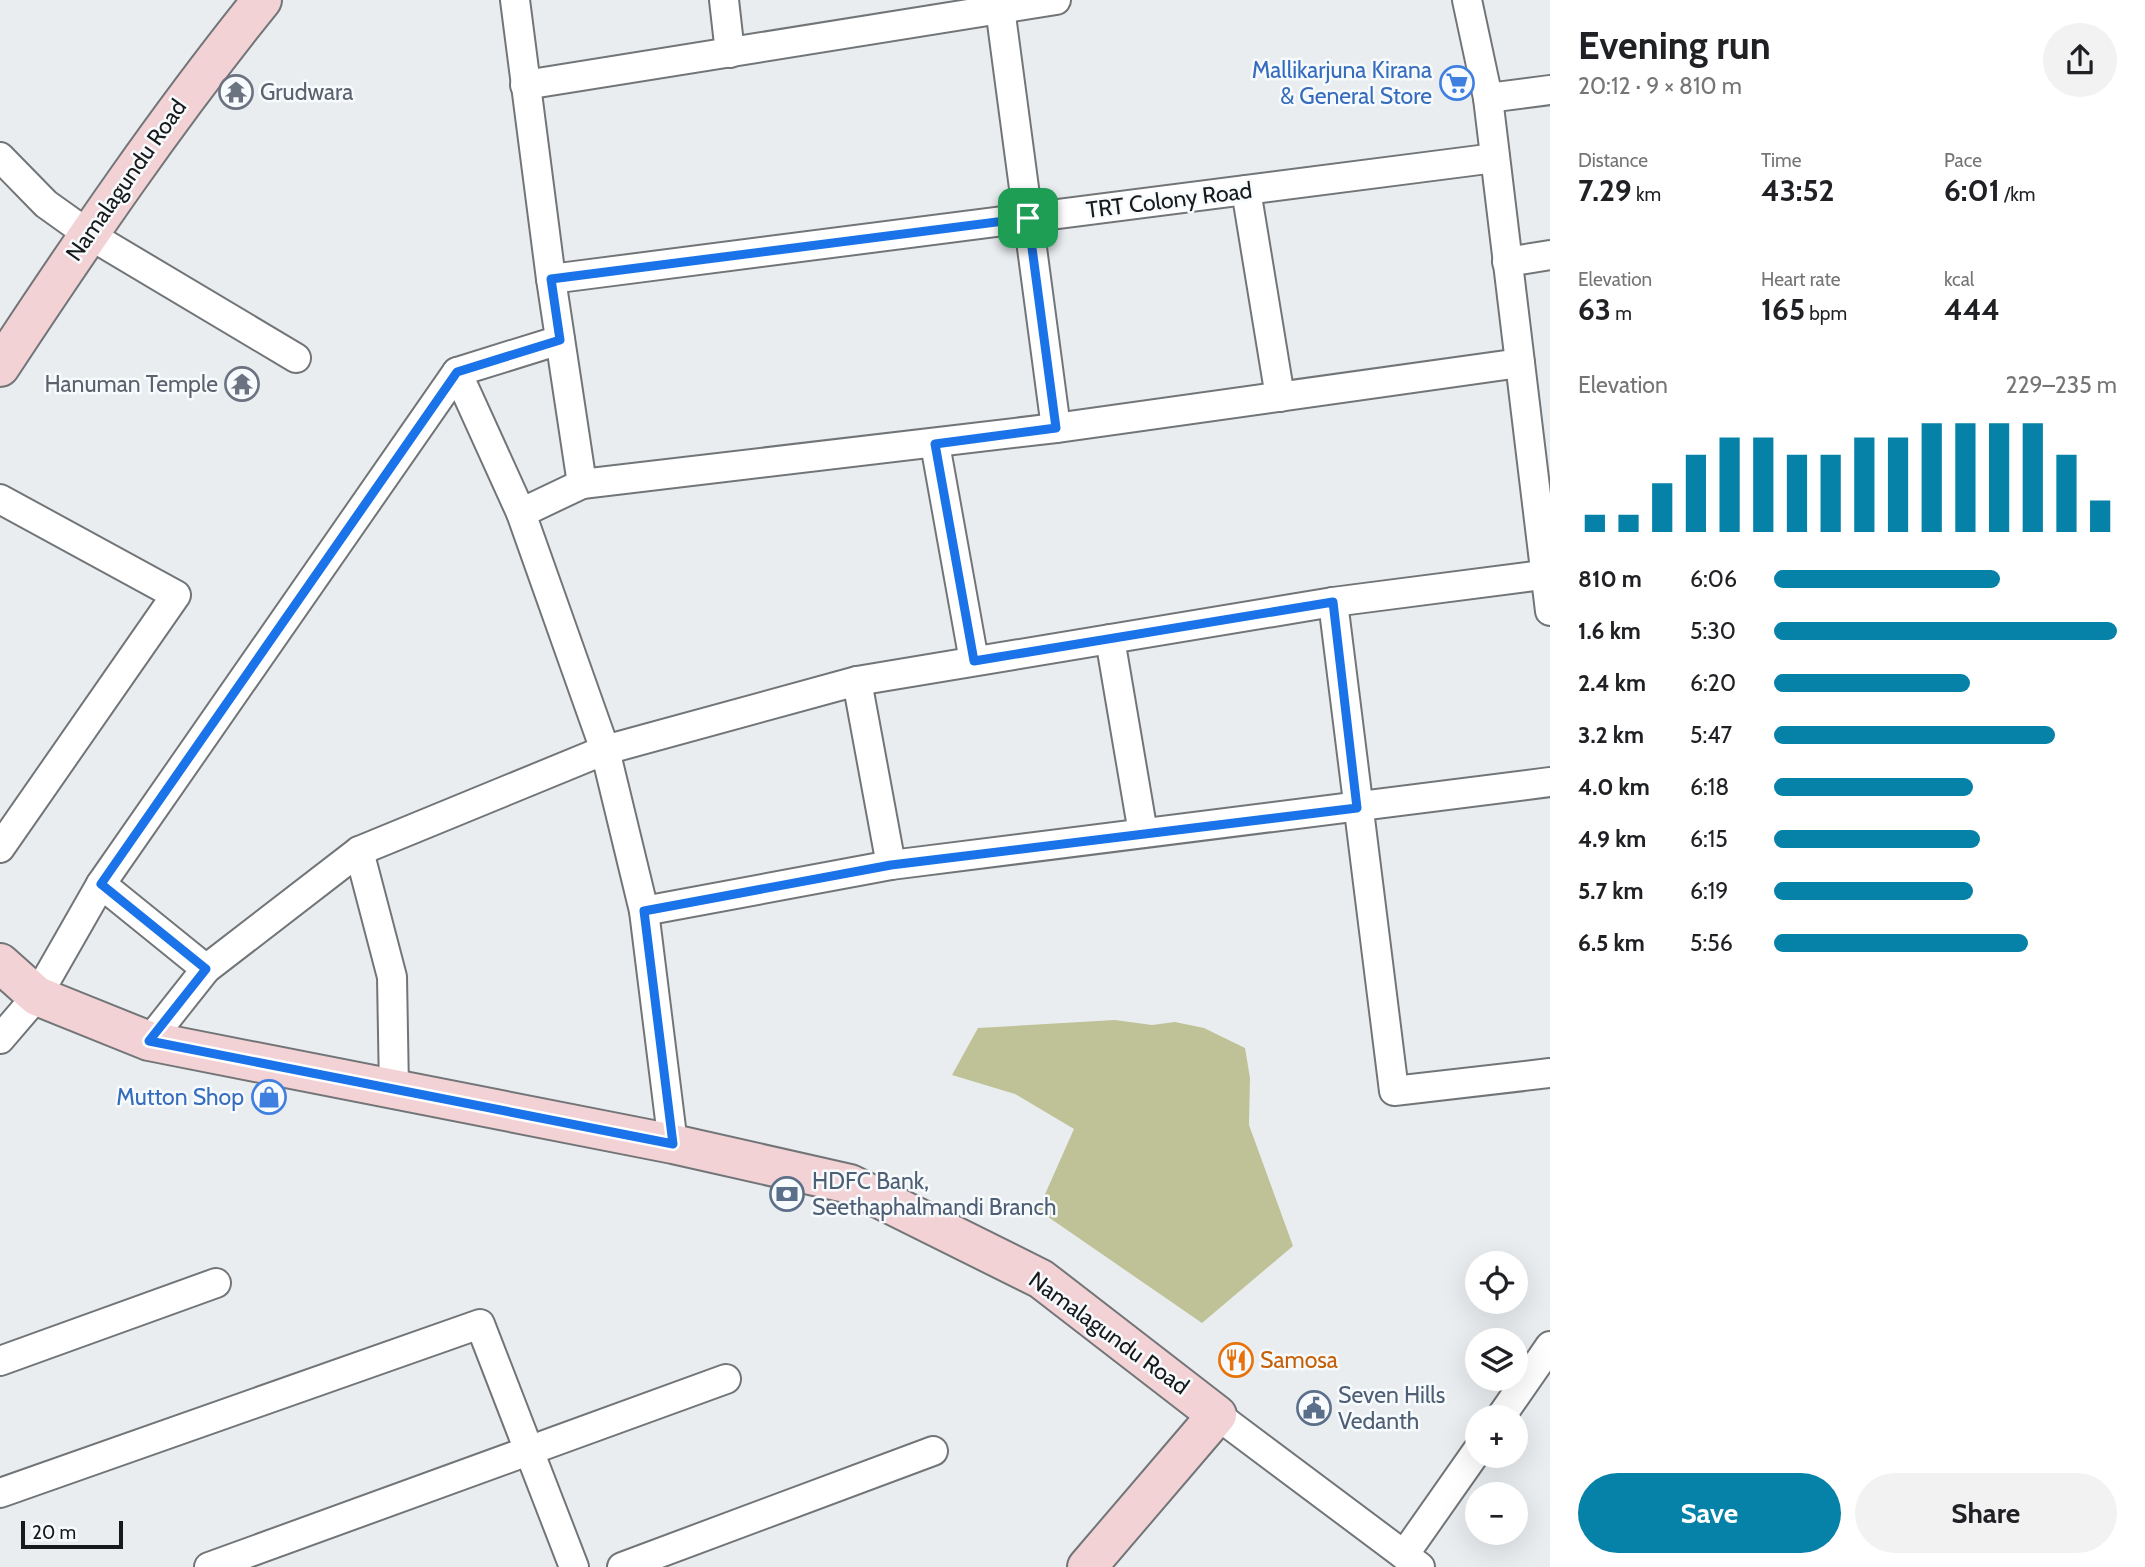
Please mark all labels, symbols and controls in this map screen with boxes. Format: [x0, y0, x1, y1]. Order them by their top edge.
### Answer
text: Evening run [1578, 22, 1771, 69]
button: share [2043, 23, 2117, 97]
place label: Mallikarjuna Kirana & General Store [1252, 56, 1432, 110]
supermarket icon: Mallikarjuna Kirana & General Store [1438, 64, 1476, 102]
text: 20:12 · 9 × 810 m [1578, 72, 1742, 100]
temple icon: Grudwara [217, 73, 255, 111]
place label: Grudwara [260, 78, 353, 106]
street label: Namalagundu Road [60, 94, 192, 266]
text: Distance [1578, 149, 1648, 172]
text: Time [1761, 149, 1801, 172]
text: Pace [1944, 149, 1982, 172]
text: 7.29 [1578, 172, 1632, 209]
text: 43:52 [1761, 172, 1834, 209]
text: 6:01 [1944, 172, 2000, 209]
street label: TRT Colony Road [1084, 176, 1254, 224]
text: km [1632, 183, 1661, 206]
text: /km [2000, 183, 2035, 206]
pin [998, 188, 1058, 248]
icon: arrive [1009, 199, 1047, 237]
text: Elevation [1578, 268, 1652, 291]
text: Heart rate [1761, 268, 1841, 291]
text: kcal [1944, 268, 1974, 291]
text: 63 [1578, 291, 1611, 328]
text: 165 [1761, 291, 1805, 328]
text: 444 [1944, 291, 2000, 328]
text: m [1611, 302, 1632, 325]
text: bpm [1805, 302, 1847, 325]
temple icon: Hanuman Temple [223, 365, 261, 403]
place label: Hanuman Temple [45, 370, 218, 398]
text: Elevation [1578, 371, 1668, 399]
text: 229–235 m [2005, 371, 2117, 399]
text: 810 m [1578, 565, 1642, 593]
text: 6:06 [1690, 565, 1737, 593]
text: 1.6 km [1578, 617, 1641, 645]
text: 5:30 [1690, 617, 1736, 645]
text: 2.4 km [1578, 669, 1646, 697]
text: 6:20 [1690, 669, 1736, 697]
text: 3.2 km [1578, 721, 1644, 749]
text: 5:47 [1690, 721, 1732, 749]
text: 4.0 km [1578, 773, 1650, 801]
text: 6:18 [1690, 773, 1729, 801]
text: 4.9 km [1578, 825, 1646, 853]
text: 6:15 [1690, 825, 1728, 853]
text: 5.7 km [1578, 877, 1644, 905]
text: 6:19 [1690, 877, 1728, 905]
text: 6.5 km [1578, 929, 1645, 957]
text: 5:56 [1690, 929, 1733, 957]
shop icon: Mutton Shop [250, 1078, 288, 1116]
place label: Mutton Shop [116, 1083, 244, 1111]
place label: HDFC Bank, Seethaphalmandi Branch [812, 1167, 1056, 1221]
bank icon: HDFC Bank, Seethaphalmandi Branch [768, 1175, 806, 1213]
map controls [1465, 1251, 1528, 1545]
button: locate [1465, 1251, 1528, 1314]
street label: Namalagundu Road [1024, 1266, 1194, 1400]
button: layers [1465, 1328, 1528, 1391]
restaurant icon: Samosa [1217, 1341, 1255, 1379]
place label: Samosa [1260, 1346, 1338, 1374]
place label: Seven Hills Vedanth [1338, 1381, 1445, 1435]
public building icon: Seven Hills Vedanth [1295, 1389, 1333, 1427]
button: + [1465, 1405, 1528, 1468]
button: Save [1578, 1473, 1841, 1553]
button: Share [1855, 1473, 2117, 1553]
button: − [1465, 1482, 1528, 1545]
scale bar [21, 1518, 122, 1550]
text: 20 m [32, 1521, 76, 1544]

